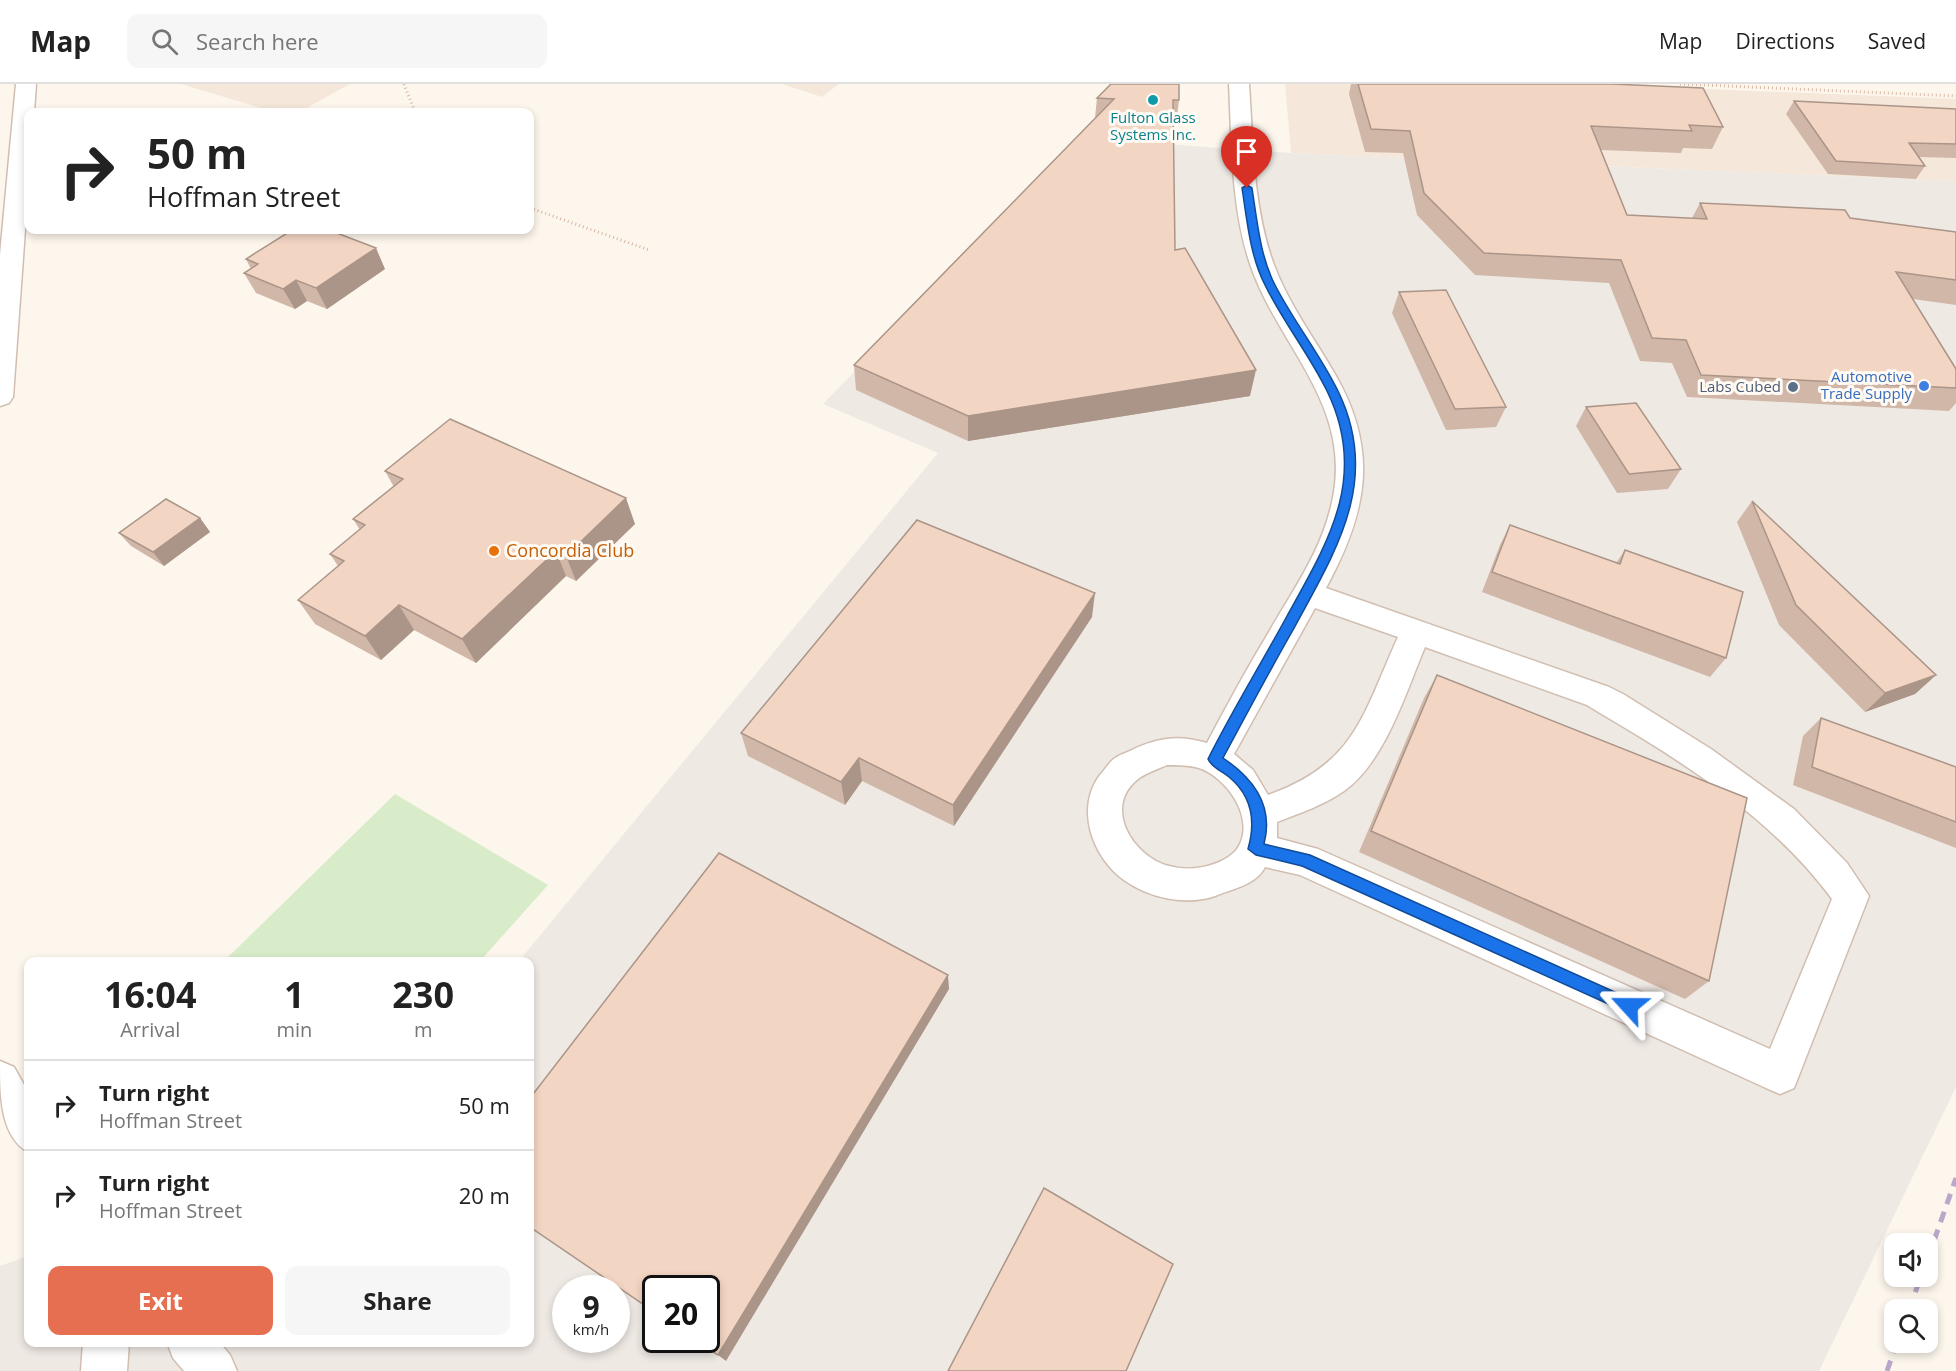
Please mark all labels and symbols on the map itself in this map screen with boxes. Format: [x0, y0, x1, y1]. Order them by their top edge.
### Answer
marker: Fulton Glass Systems Inc. [1146, 93, 1160, 107]
place label: Fulton Glass Systems Inc. [1110, 107, 1196, 144]
pin [1221, 126, 1272, 188]
place label: Automotive Trade Supply [1821, 366, 1912, 403]
place label: Labs Cubed [1699, 376, 1781, 396]
marker: Automotive Trade Supply [1917, 379, 1931, 393]
marker: Labs Cubed [1786, 380, 1800, 394]
place label: Concordia Club [506, 538, 634, 562]
marker: Concordia Club [487, 544, 501, 558]
position arrow [1597, 974, 1661, 1038]
speed limit sign: 20 [642, 1275, 720, 1353]

